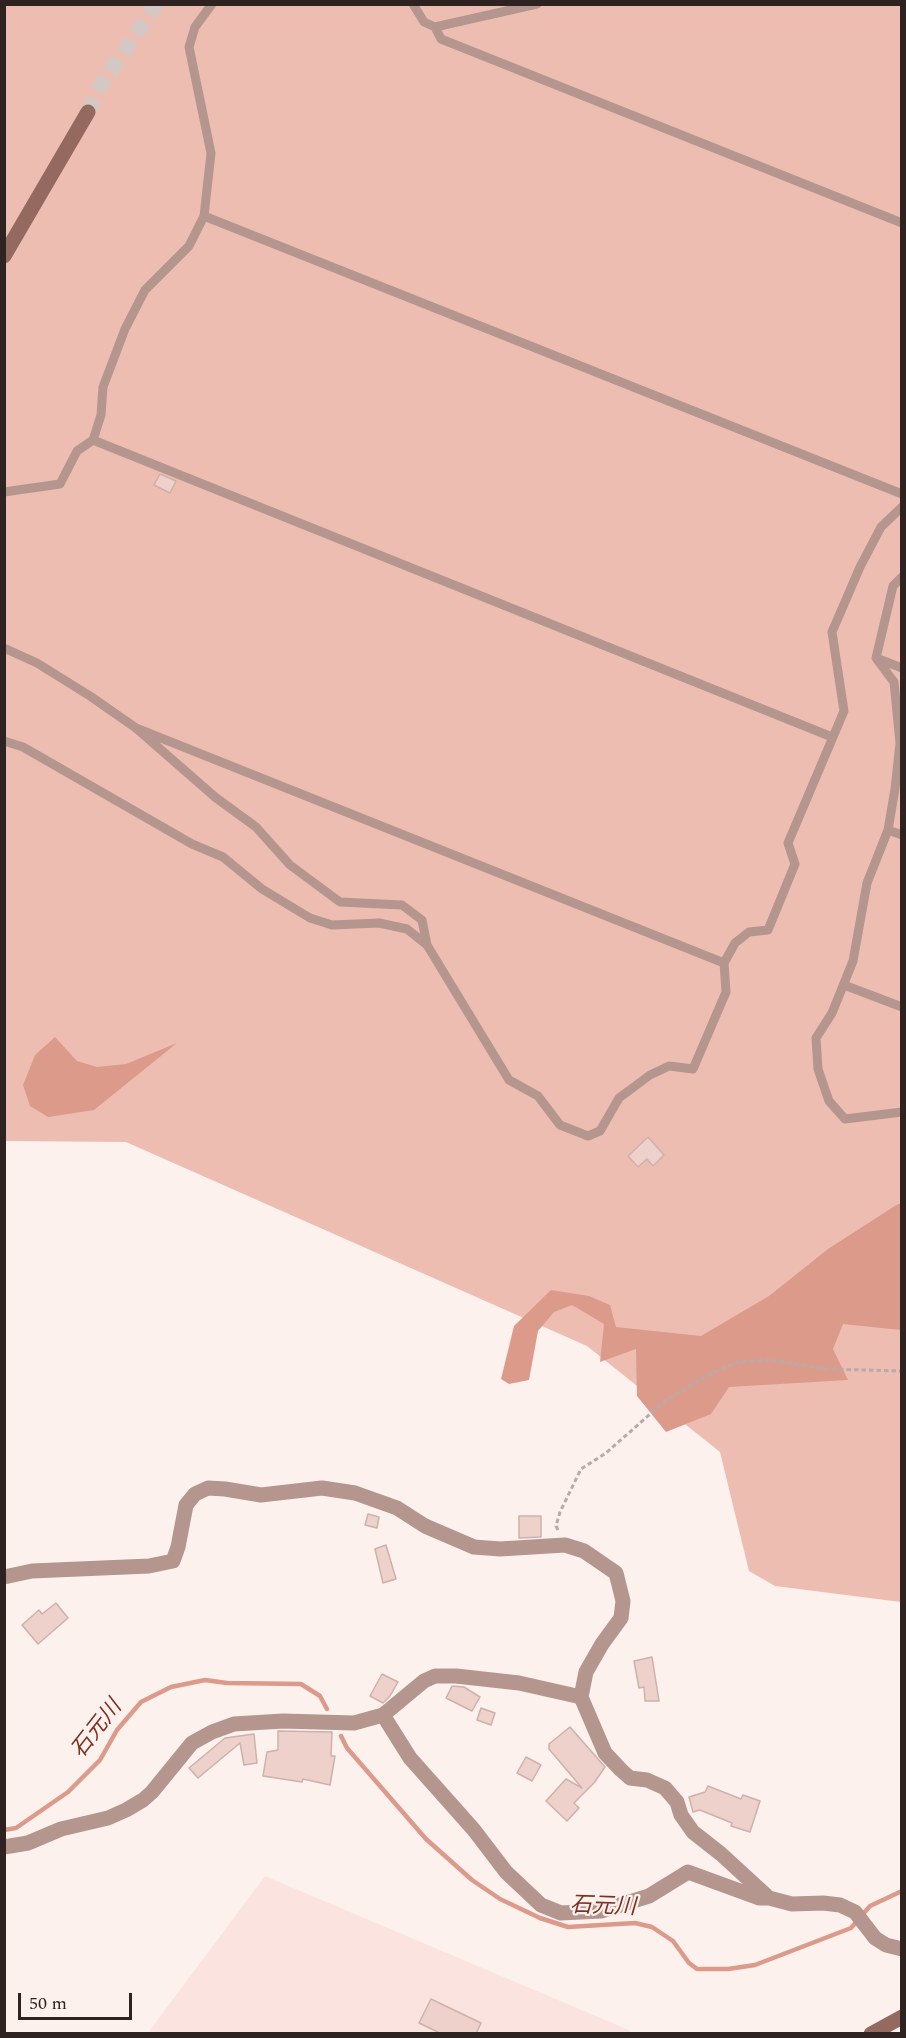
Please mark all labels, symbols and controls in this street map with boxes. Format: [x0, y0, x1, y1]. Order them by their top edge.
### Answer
water label: 石元川 [67, 1696, 129, 1764]
water label: 石元川 [570, 1894, 636, 1922]
scale bar [21, 1981, 135, 2019]
text: 50 m [29, 1990, 67, 2017]

